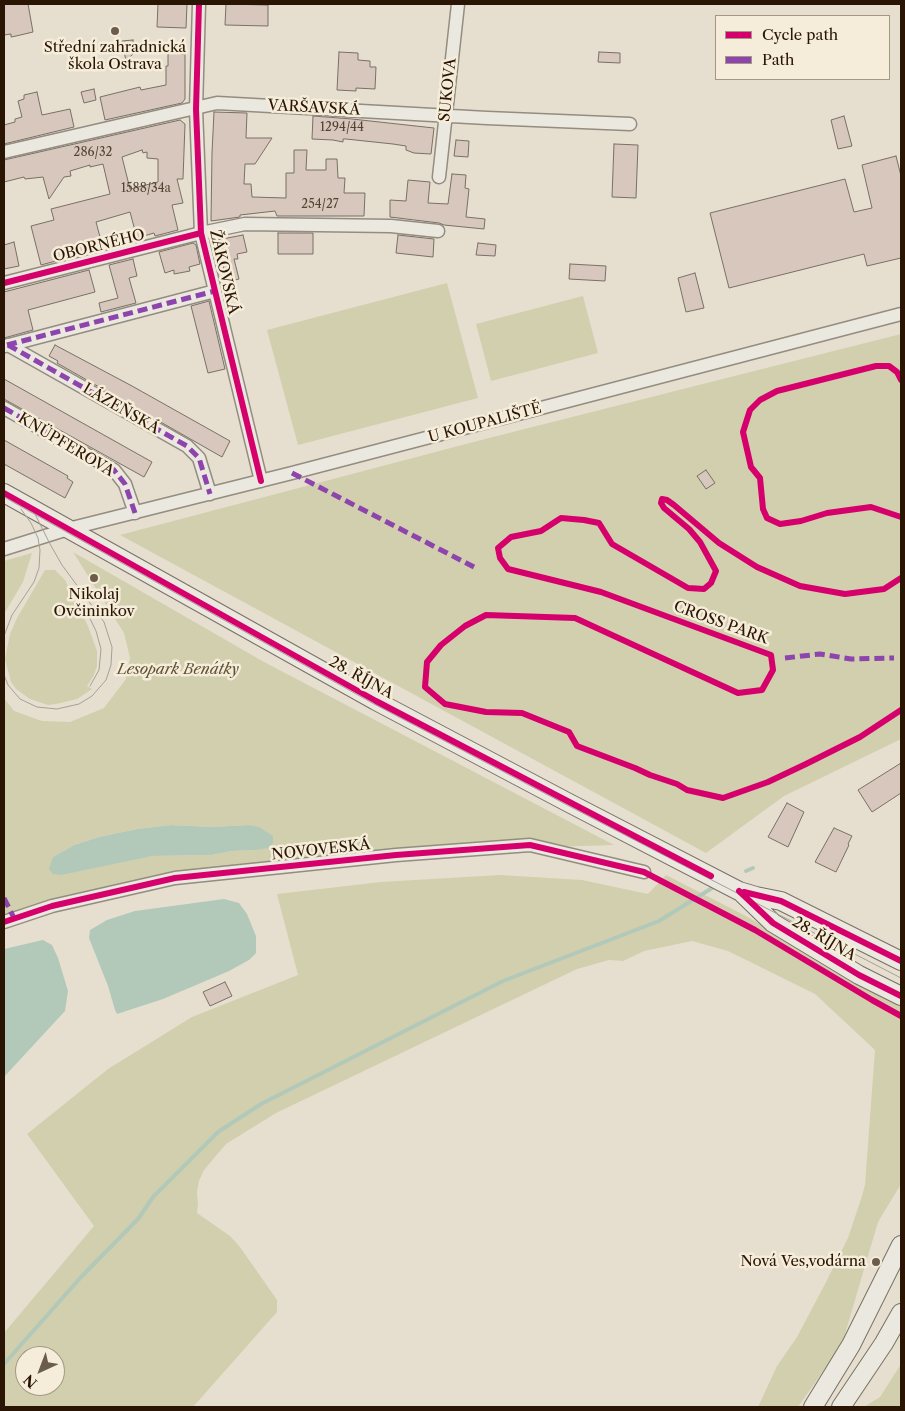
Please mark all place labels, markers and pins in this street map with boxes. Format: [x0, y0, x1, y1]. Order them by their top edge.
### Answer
marker: Střední zahradnická škola Ostrava [109, 25, 121, 37]
place label: Střední zahradnická škola Ostrava [44, 39, 186, 74]
marker: Nikolaj Ovčininkov [88, 572, 100, 584]
place label: Nikolaj Ovčininkov [53, 586, 135, 621]
place label: Nová Ves,vodárna [741, 1253, 866, 1271]
marker: Nová Ves,vodárna [870, 1256, 882, 1268]

